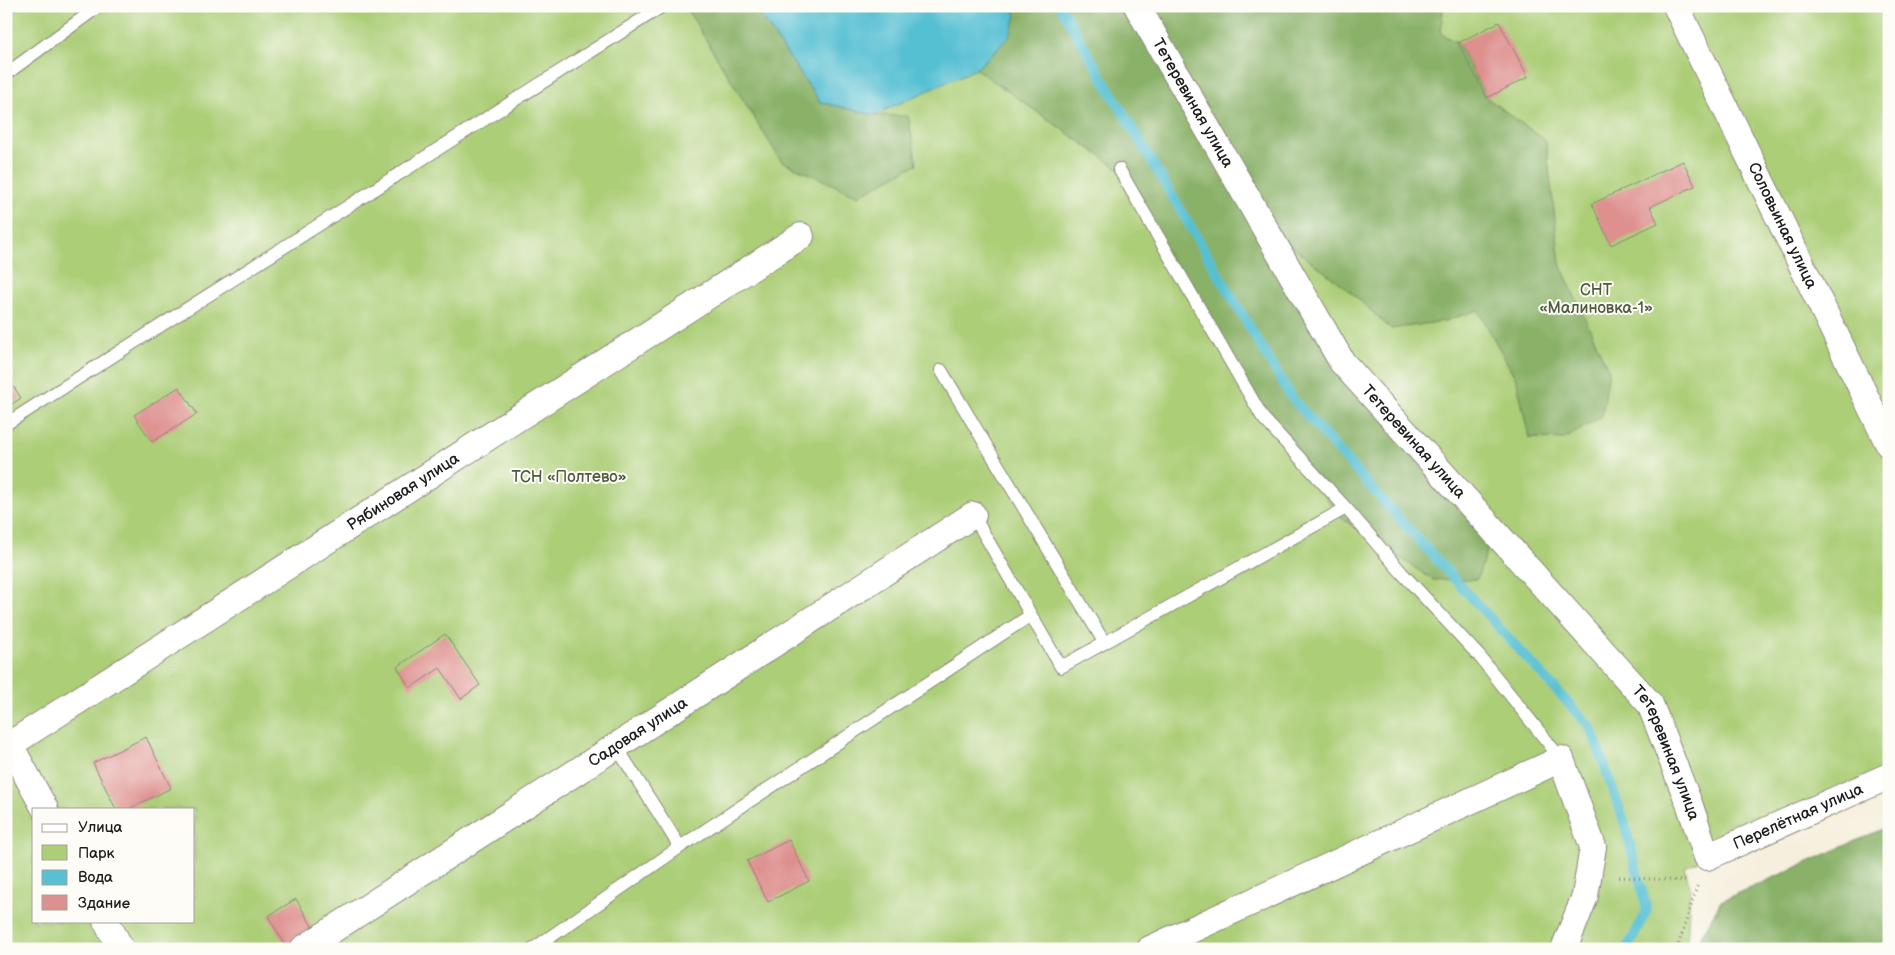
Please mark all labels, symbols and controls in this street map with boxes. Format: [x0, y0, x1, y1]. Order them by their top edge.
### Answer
street label: Тетеревиная улица [1148, 35, 1238, 171]
street label: Соловьиная улица [1744, 159, 1821, 292]
park label: СНТ «Малиновка-1» [1539, 281, 1653, 318]
street label: Тетеревиная улица [1358, 381, 1470, 503]
street label: Рябиновая улица [343, 448, 463, 535]
park label: ТСН «Полтево» [511, 468, 627, 487]
street label: Тетеревиная улица [1628, 681, 1704, 823]
street label: Садовая улица [585, 693, 691, 771]
street label: Перелётная улица [1730, 779, 1866, 854]
legend [32, 808, 195, 922]
text: Улица [78, 818, 123, 837]
text: Парк [78, 844, 115, 863]
text: Вода [78, 868, 113, 887]
text: Здание [78, 894, 130, 913]

